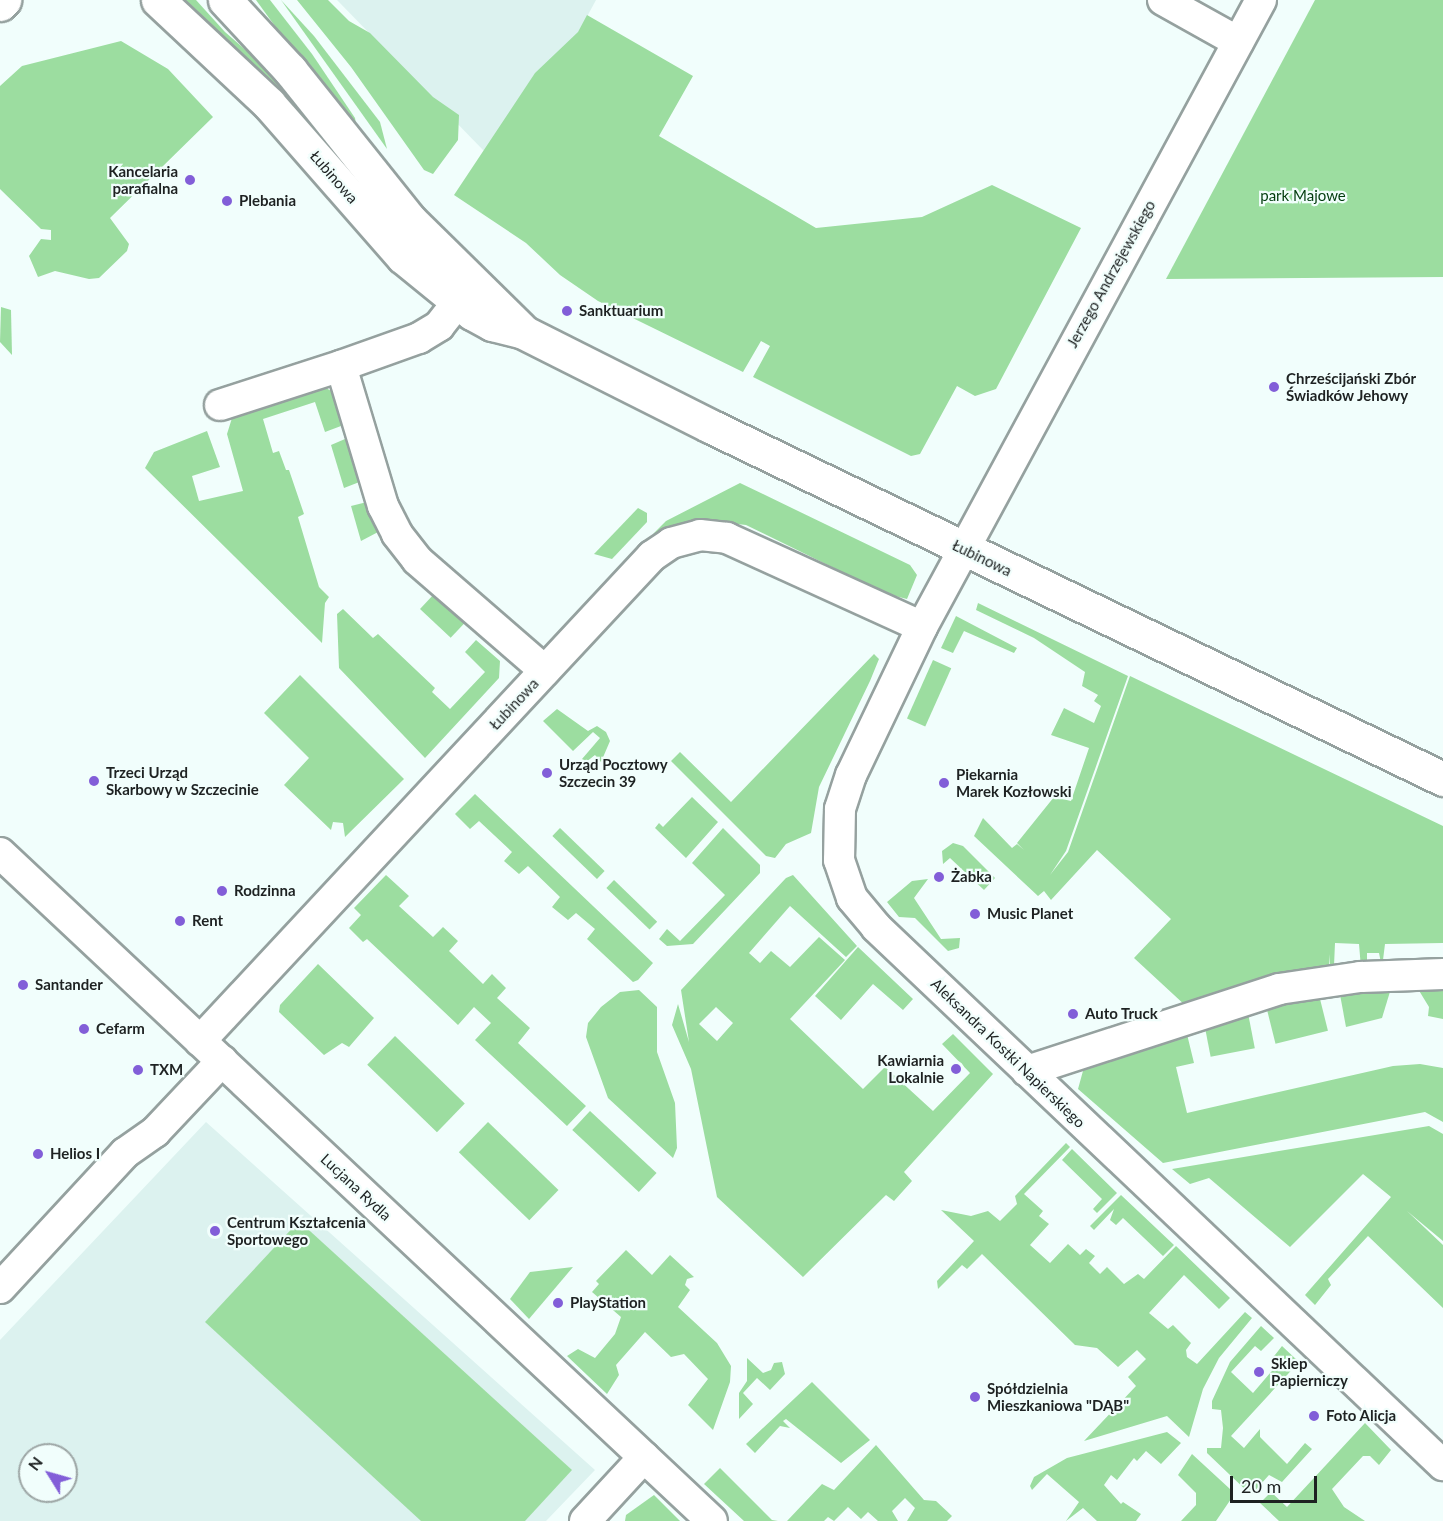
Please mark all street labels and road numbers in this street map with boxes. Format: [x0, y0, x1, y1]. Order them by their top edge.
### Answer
street label: Łubinowa [306, 147, 362, 207]
street label: Jerzego Andrzejewskiego [1063, 197, 1159, 351]
street label: Łubinowa [949, 536, 1015, 580]
street label: Łubinowa [486, 675, 542, 733]
street label: Aleksandra Kostki Napierskiego [927, 975, 1089, 1131]
street label: Lucjana Rydla [317, 1150, 395, 1224]

